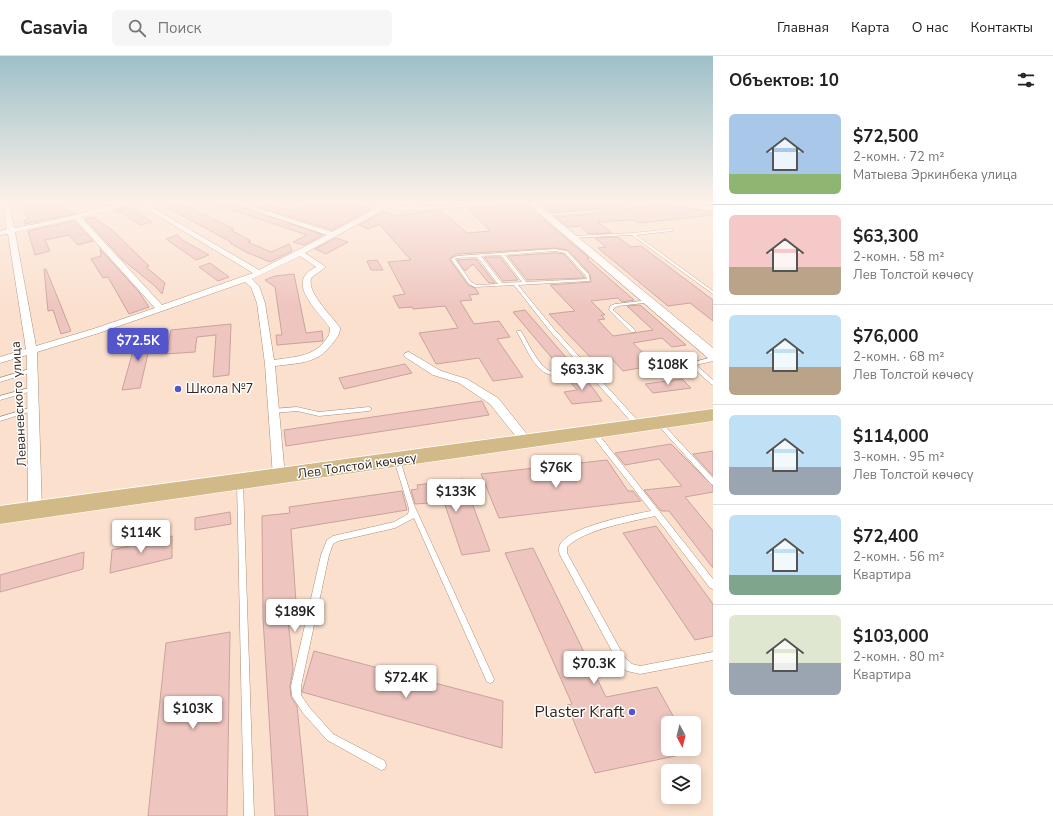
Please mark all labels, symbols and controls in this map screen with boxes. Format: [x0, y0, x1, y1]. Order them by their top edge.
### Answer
search box [112, 10, 392, 46]
text: Casavia [20, 15, 88, 41]
icon: search [126, 17, 148, 39]
text: Поиск [158, 18, 201, 38]
text: Главная [777, 18, 829, 37]
text: Карта [851, 18, 890, 37]
text: О нас [912, 18, 948, 37]
text: Контакты [970, 18, 1033, 37]
text: Объектов: 10 [729, 69, 839, 92]
icon: filters [1015, 69, 1037, 91]
text: $72,500 [853, 125, 918, 148]
icon: home [761, 130, 809, 178]
text: 2-комн. · 72 m² [853, 148, 944, 166]
text: Матыева Эркинбека улица [853, 166, 1017, 184]
text: $63,300 [853, 225, 918, 248]
icon: home [761, 231, 809, 279]
text: 2-комн. · 58 m² [853, 248, 944, 266]
text: Лев Толстой көчөсү [853, 266, 973, 284]
text: $76,000 [853, 325, 918, 348]
pin: $72.5K [105, 328, 171, 362]
icon: home [761, 331, 809, 379]
text: $72.5K [116, 332, 160, 350]
street label: Леваневского улица [7, 341, 31, 467]
text: 2-комн. · 68 m² [853, 348, 944, 366]
pin: $108K [640, 352, 696, 386]
text: $108K [648, 356, 688, 374]
pin: $63.3K [549, 357, 615, 391]
text: $63.3K [560, 361, 604, 379]
text: Лев Толстой көчөсү [853, 366, 973, 384]
place label: Школа №7 [186, 380, 253, 398]
marker: Школа №7 [173, 384, 183, 394]
text: $114,000 [853, 425, 929, 448]
icon: home [761, 431, 809, 479]
text: 3-комн. · 95 m² [853, 448, 944, 466]
street label: Лев Толстой көчөсү [296, 449, 418, 483]
pin: $76K [532, 455, 580, 489]
text: $76K [540, 459, 572, 477]
text: Лев Толстой көчөсү [853, 466, 973, 484]
pin: $133K [428, 479, 484, 513]
text: $133K [436, 483, 476, 501]
pin: $114K [113, 520, 169, 554]
text: $114K [121, 524, 161, 542]
text: $72,400 [853, 525, 918, 548]
icon: home [761, 531, 809, 579]
text: 2-комн. · 56 m² [853, 548, 944, 566]
text: Квартира [853, 566, 911, 584]
pin: $189K [267, 599, 323, 633]
text: $189K [275, 603, 315, 621]
text: $103,000 [853, 625, 929, 648]
icon: home [761, 631, 809, 679]
text: 2-комн. · 80 m² [853, 648, 944, 666]
pin: $70.3K [561, 651, 627, 685]
text: $70.3K [572, 655, 616, 673]
pin: $72.4K [373, 665, 439, 699]
text: Квартира [853, 666, 911, 684]
text: $72.4K [384, 669, 428, 687]
pin: $103K [165, 696, 221, 730]
text: $103K [173, 700, 213, 718]
place label: Plaster Kraft [534, 701, 624, 723]
marker: Plaster Kraft [627, 707, 637, 717]
north arrow [661, 716, 701, 756]
map controls [661, 716, 701, 804]
button: layers [661, 764, 701, 804]

